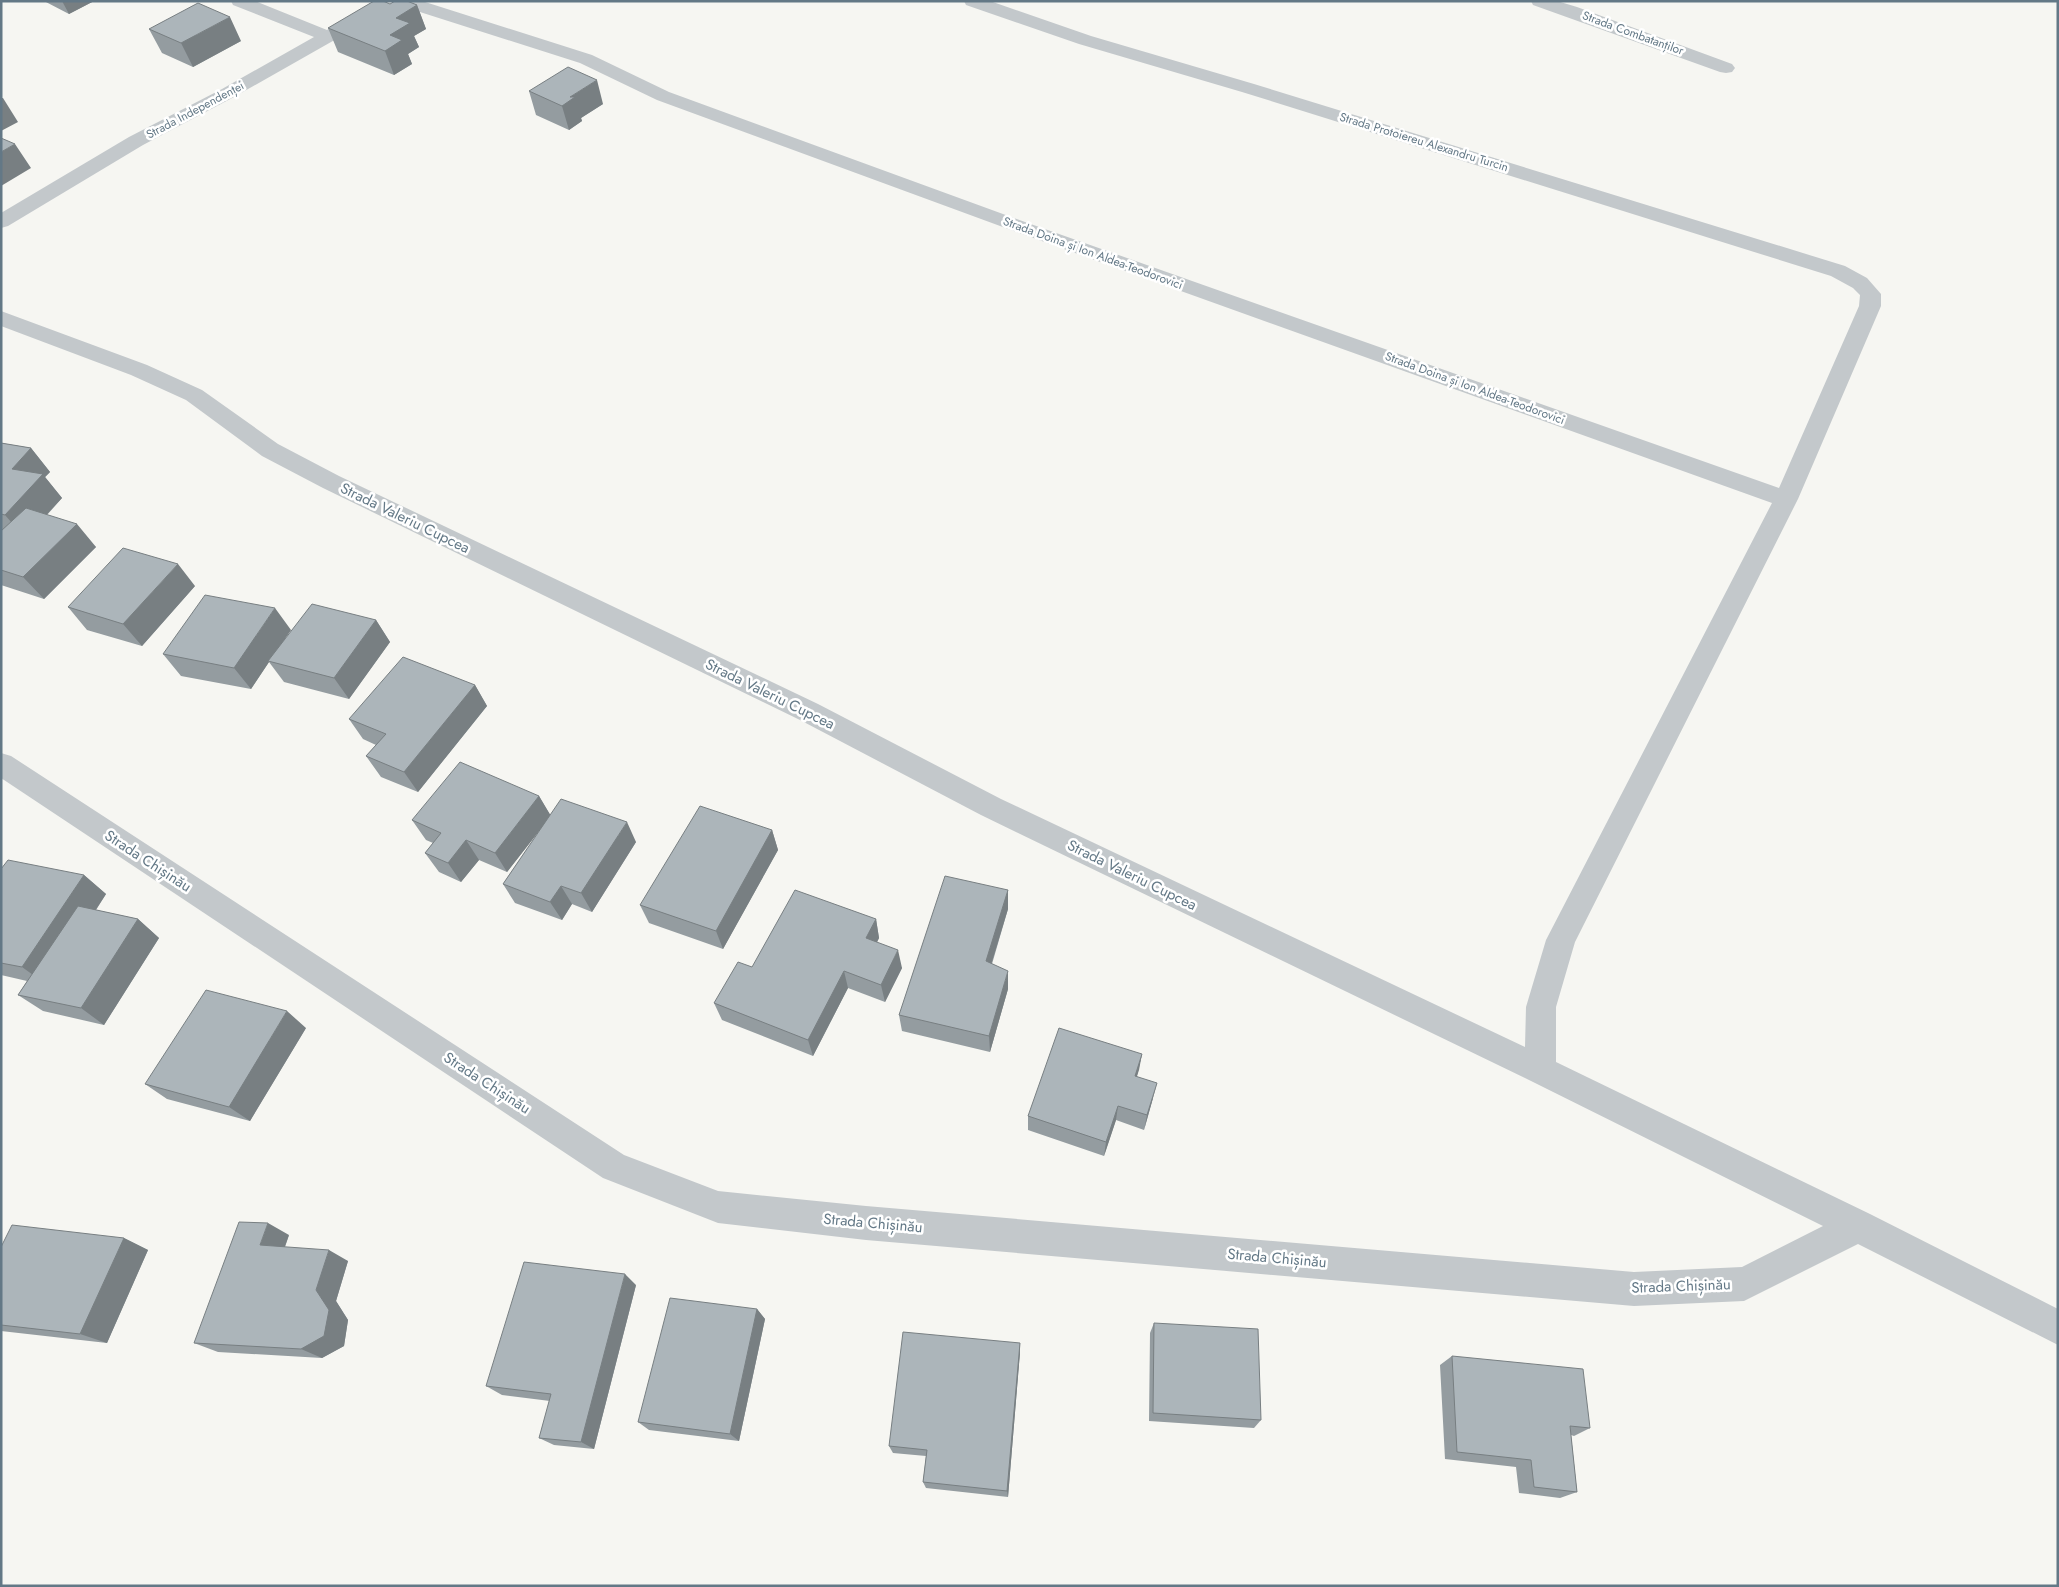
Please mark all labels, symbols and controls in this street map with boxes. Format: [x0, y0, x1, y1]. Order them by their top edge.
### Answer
street label: Strada Combatanților [1580, 6, 1687, 60]
street label: Strada Independenței [143, 77, 247, 143]
street label: Strada Protoiereu Alexandru Turcin [1337, 108, 1511, 176]
street label: Strada Doina și Ion Aldea-Teodorovici [1001, 212, 1185, 294]
street label: Strada Doina și Ion Aldea-Teodorovici [1383, 347, 1567, 429]
street label: Strada Valeriu Cupcea [337, 477, 473, 559]
street label: Strada Valeriu Cupcea [702, 653, 838, 735]
street label: Strada Chișinău [100, 825, 196, 897]
street label: Strada Valeriu Cupcea [1064, 834, 1200, 916]
street label: Strada Chișinău [439, 1047, 535, 1119]
street label: Strada Chișinău [822, 1208, 924, 1238]
street label: Strada Chișinău [1226, 1243, 1328, 1273]
street label: Strada Chișinău [1631, 1273, 1731, 1299]

